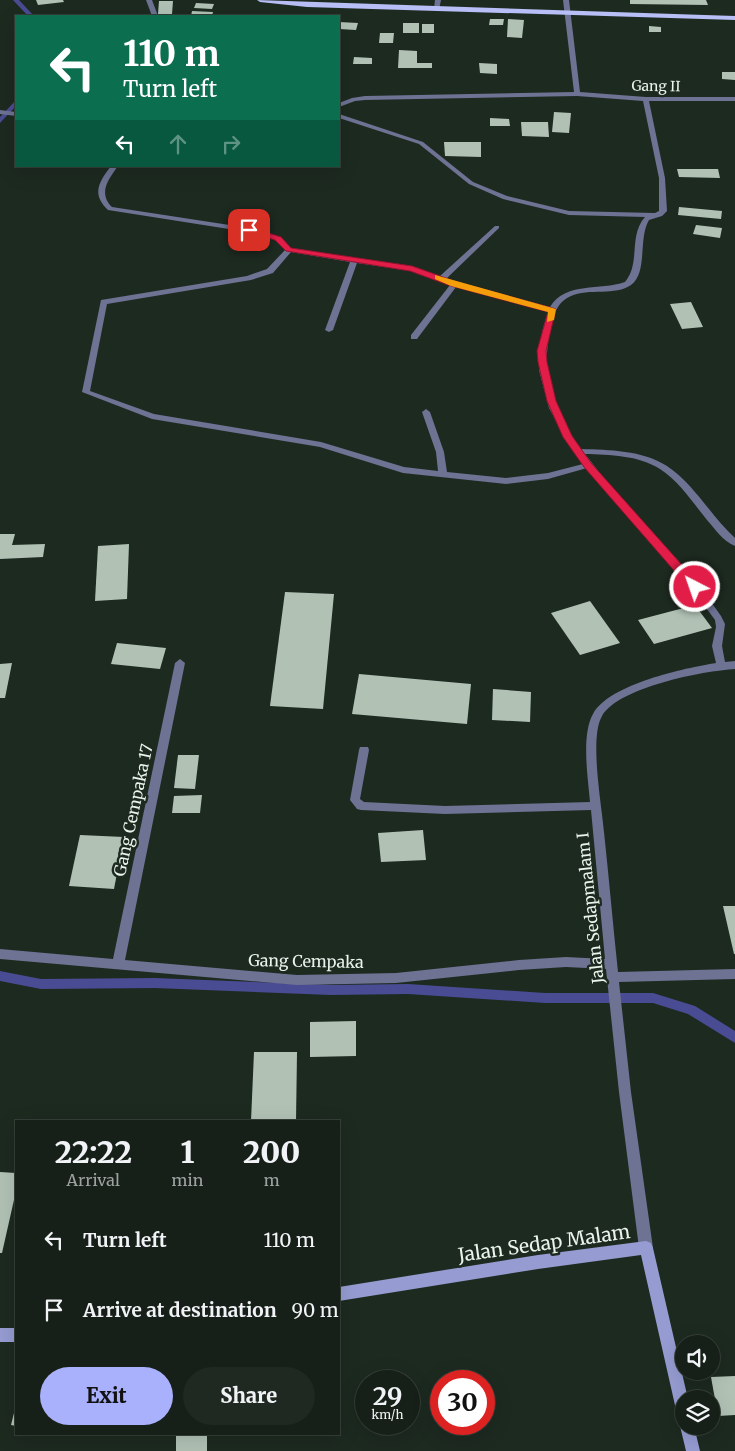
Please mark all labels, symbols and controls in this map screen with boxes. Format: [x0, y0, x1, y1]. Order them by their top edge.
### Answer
text: 110 m [123, 32, 220, 76]
icon: left [40, 35, 105, 100]
text: Turn left [123, 75, 217, 103]
street label: Gang II [631, 77, 681, 95]
icon: left [111, 130, 139, 158]
icon: ahead [164, 130, 192, 158]
icon: right [217, 130, 245, 158]
pin [228, 209, 270, 251]
icon: arrive [235, 216, 263, 244]
position arrow [668, 560, 720, 612]
street label: Gang Cempaka 17 [109, 742, 157, 878]
street label: Jalan Sedapmalam I [572, 831, 608, 986]
street label: Gang Cempaka [248, 950, 364, 972]
text: 22:22 [55, 1133, 132, 1171]
text: 1 [180, 1133, 194, 1171]
text: 200 [243, 1133, 300, 1171]
text: Arrival [67, 1170, 120, 1190]
text: min [172, 1170, 203, 1190]
text: m [264, 1170, 280, 1190]
street label: Jalan Sedap Malam [455, 1219, 632, 1267]
icon: left [40, 1226, 68, 1254]
text: Turn left [83, 1228, 167, 1252]
text: 110 m [264, 1228, 315, 1252]
icon: arrive [40, 1296, 68, 1324]
text: Arrive at destination [83, 1298, 277, 1322]
text: 90 m [292, 1298, 339, 1322]
map controls [675, 1335, 720, 1435]
button: sound [675, 1335, 720, 1380]
button: Exit [40, 1367, 173, 1425]
button: Share [183, 1367, 315, 1425]
speed limit sign: 30 [430, 1370, 495, 1435]
text: 29 [373, 1380, 402, 1412]
button: layers [675, 1390, 720, 1435]
text: km/h [372, 1407, 403, 1422]

